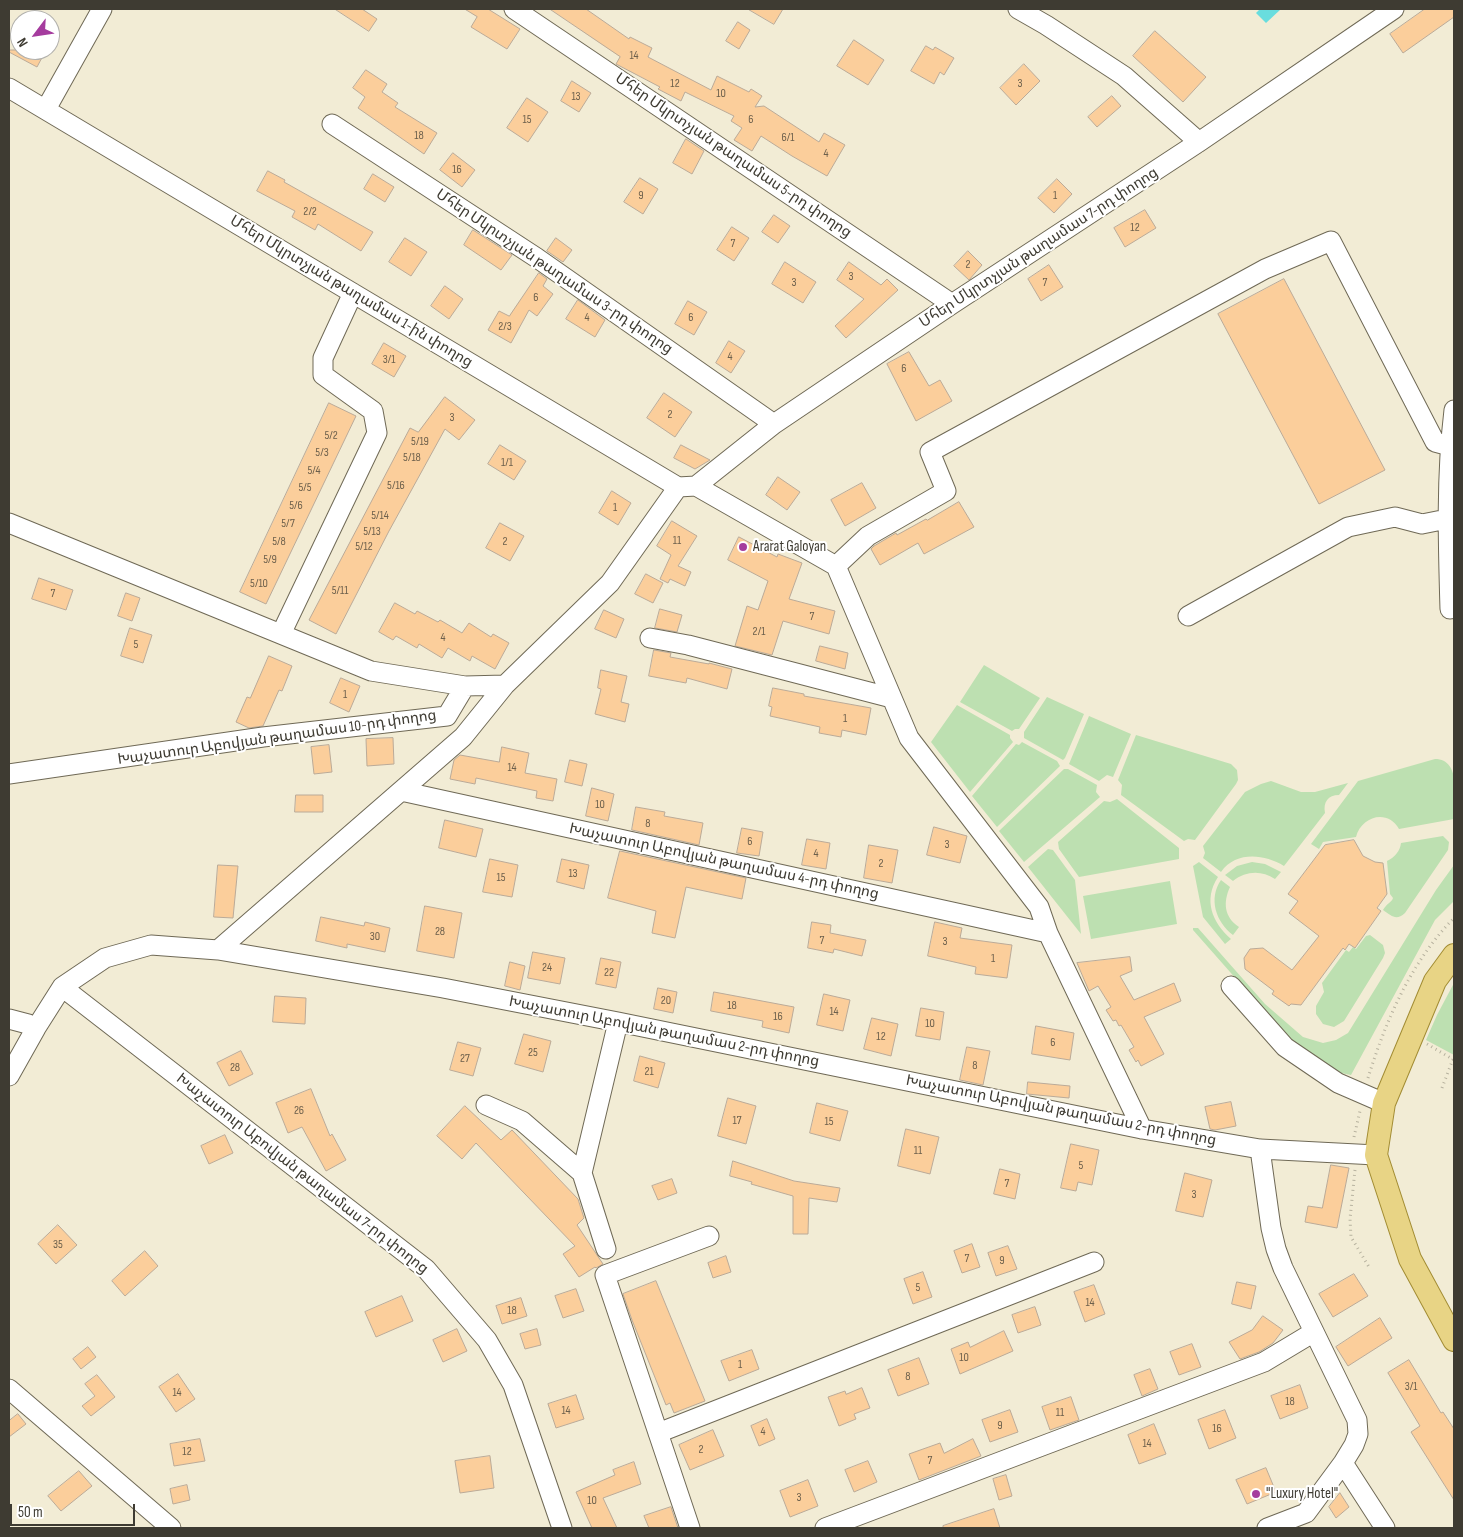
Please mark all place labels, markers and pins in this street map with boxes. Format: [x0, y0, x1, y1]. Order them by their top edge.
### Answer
place label: Ararat Galoyan [753, 538, 826, 556]
marker: Ararat Galoyan [737, 541, 749, 553]
place label: "Luxury Hotel" [1266, 1485, 1338, 1503]
marker: "Luxury Hotel" [1250, 1488, 1262, 1500]

